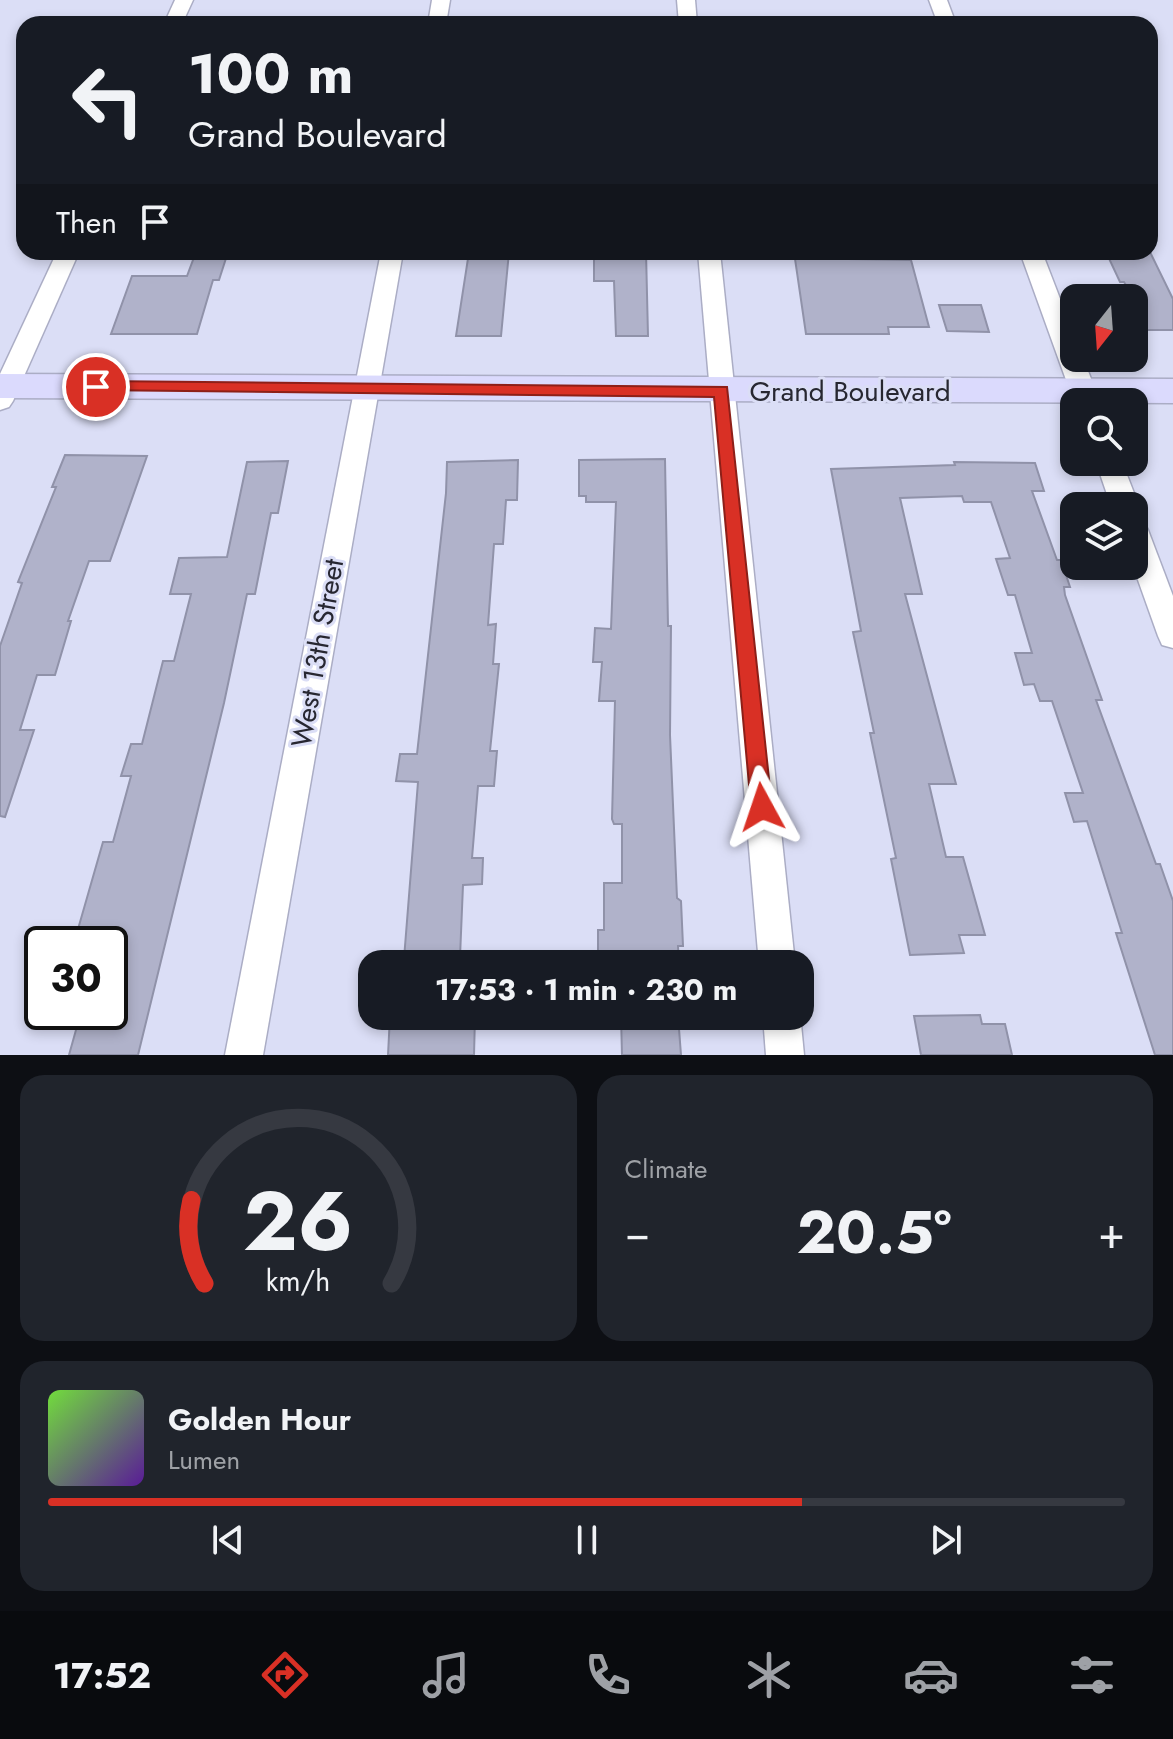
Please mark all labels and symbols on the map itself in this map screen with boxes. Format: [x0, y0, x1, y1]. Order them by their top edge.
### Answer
north arrow [1060, 284, 1148, 372]
pin [62, 353, 130, 421]
street label: Grand Boulevard [749, 371, 951, 412]
street label: West 13th Street [281, 555, 354, 751]
position arrow [720, 765, 804, 849]
speed limit sign: 30 [24, 926, 128, 1030]

